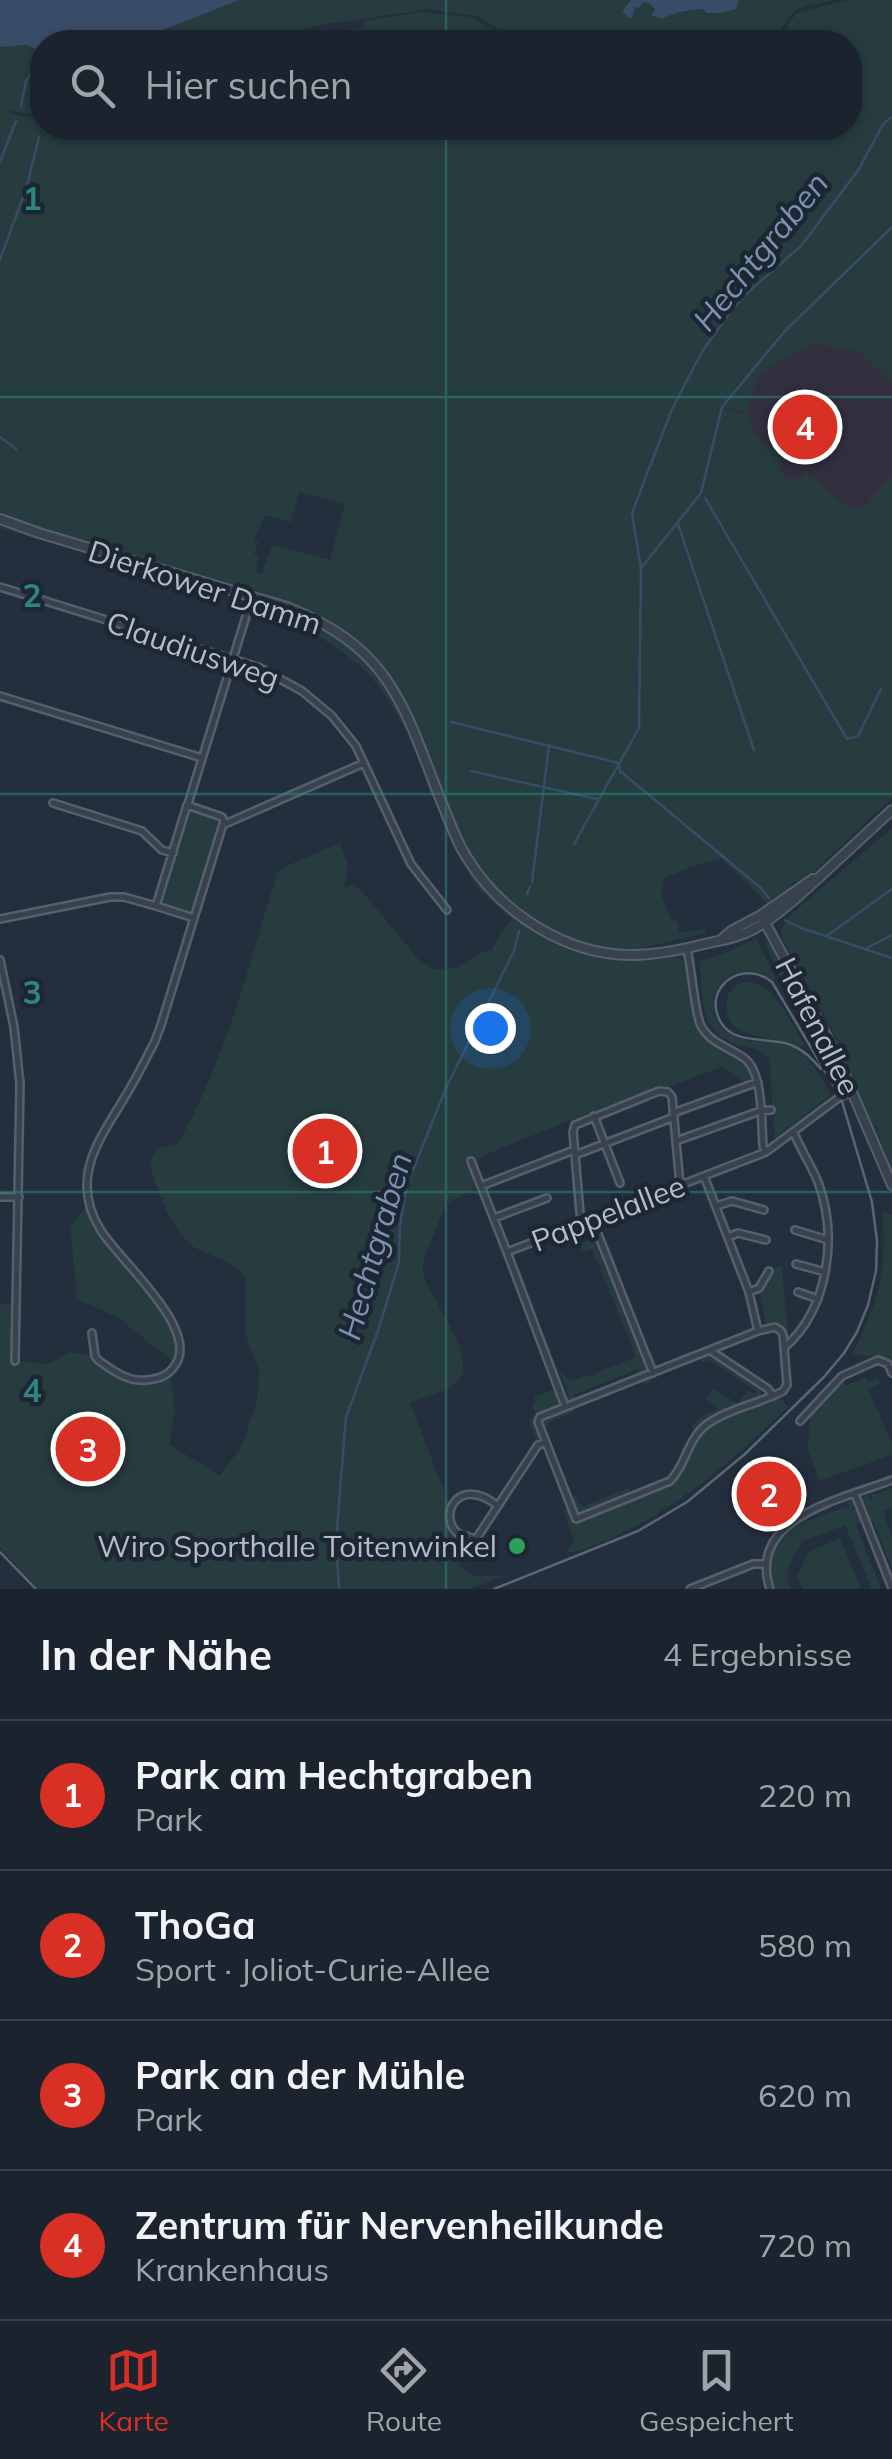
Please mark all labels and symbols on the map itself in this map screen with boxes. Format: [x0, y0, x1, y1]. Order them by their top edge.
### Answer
water label: Hechtgraben [684, 163, 836, 339]
text: 1 [22, 178, 42, 218]
pin: 4 [772, 390, 838, 464]
street label: Dierkower Damm [84, 531, 326, 643]
text: 2 [22, 575, 42, 615]
street label: Claudiusweg [102, 603, 284, 697]
street label: Hafenallee [767, 951, 869, 1101]
text: 3 [22, 972, 42, 1012]
your location [465, 1003, 516, 1054]
pin: 1 [292, 1114, 358, 1188]
water label: Hechtgraben [328, 1148, 420, 1344]
street label: Pappelallee [526, 1166, 690, 1260]
text: 4 [22, 1370, 42, 1410]
pin: 3 [56, 1412, 120, 1486]
pin: 2 [736, 1456, 802, 1532]
place label: Wiro Sporthalle Toitenwinkel [97, 1527, 497, 1565]
marker: Wiro Sporthalle Toitenwinkel [506, 1535, 528, 1557]

